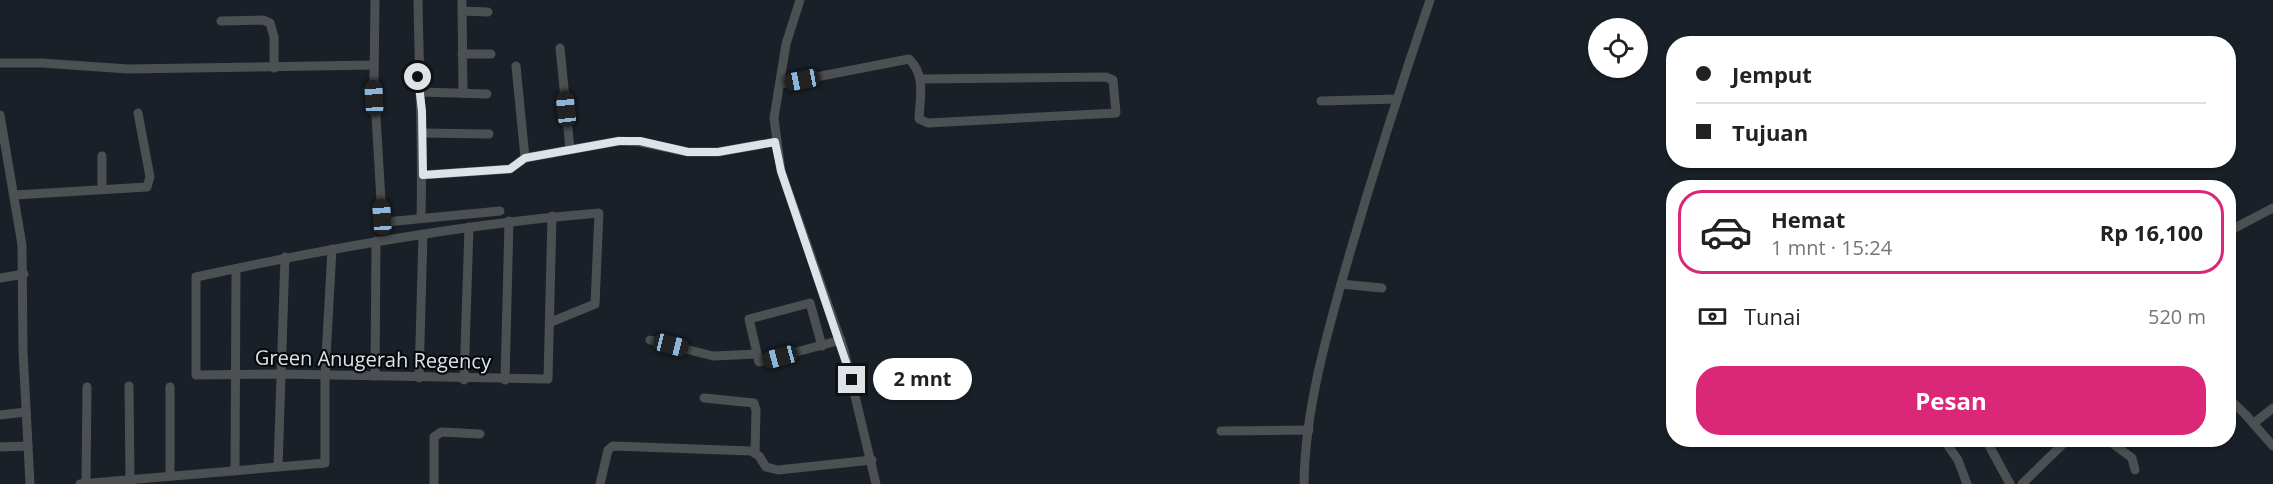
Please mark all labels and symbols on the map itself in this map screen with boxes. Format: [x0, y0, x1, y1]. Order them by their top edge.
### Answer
route start [404, 63, 431, 90]
car [783, 68, 821, 92]
car [364, 80, 384, 116]
car [555, 90, 577, 128]
car [372, 198, 392, 236]
car [651, 332, 691, 358]
street label: Green Anugerah Regency [255, 343, 492, 375]
car [760, 344, 800, 370]
callout: 2 mnt [873, 359, 972, 401]
route end [838, 366, 865, 393]

